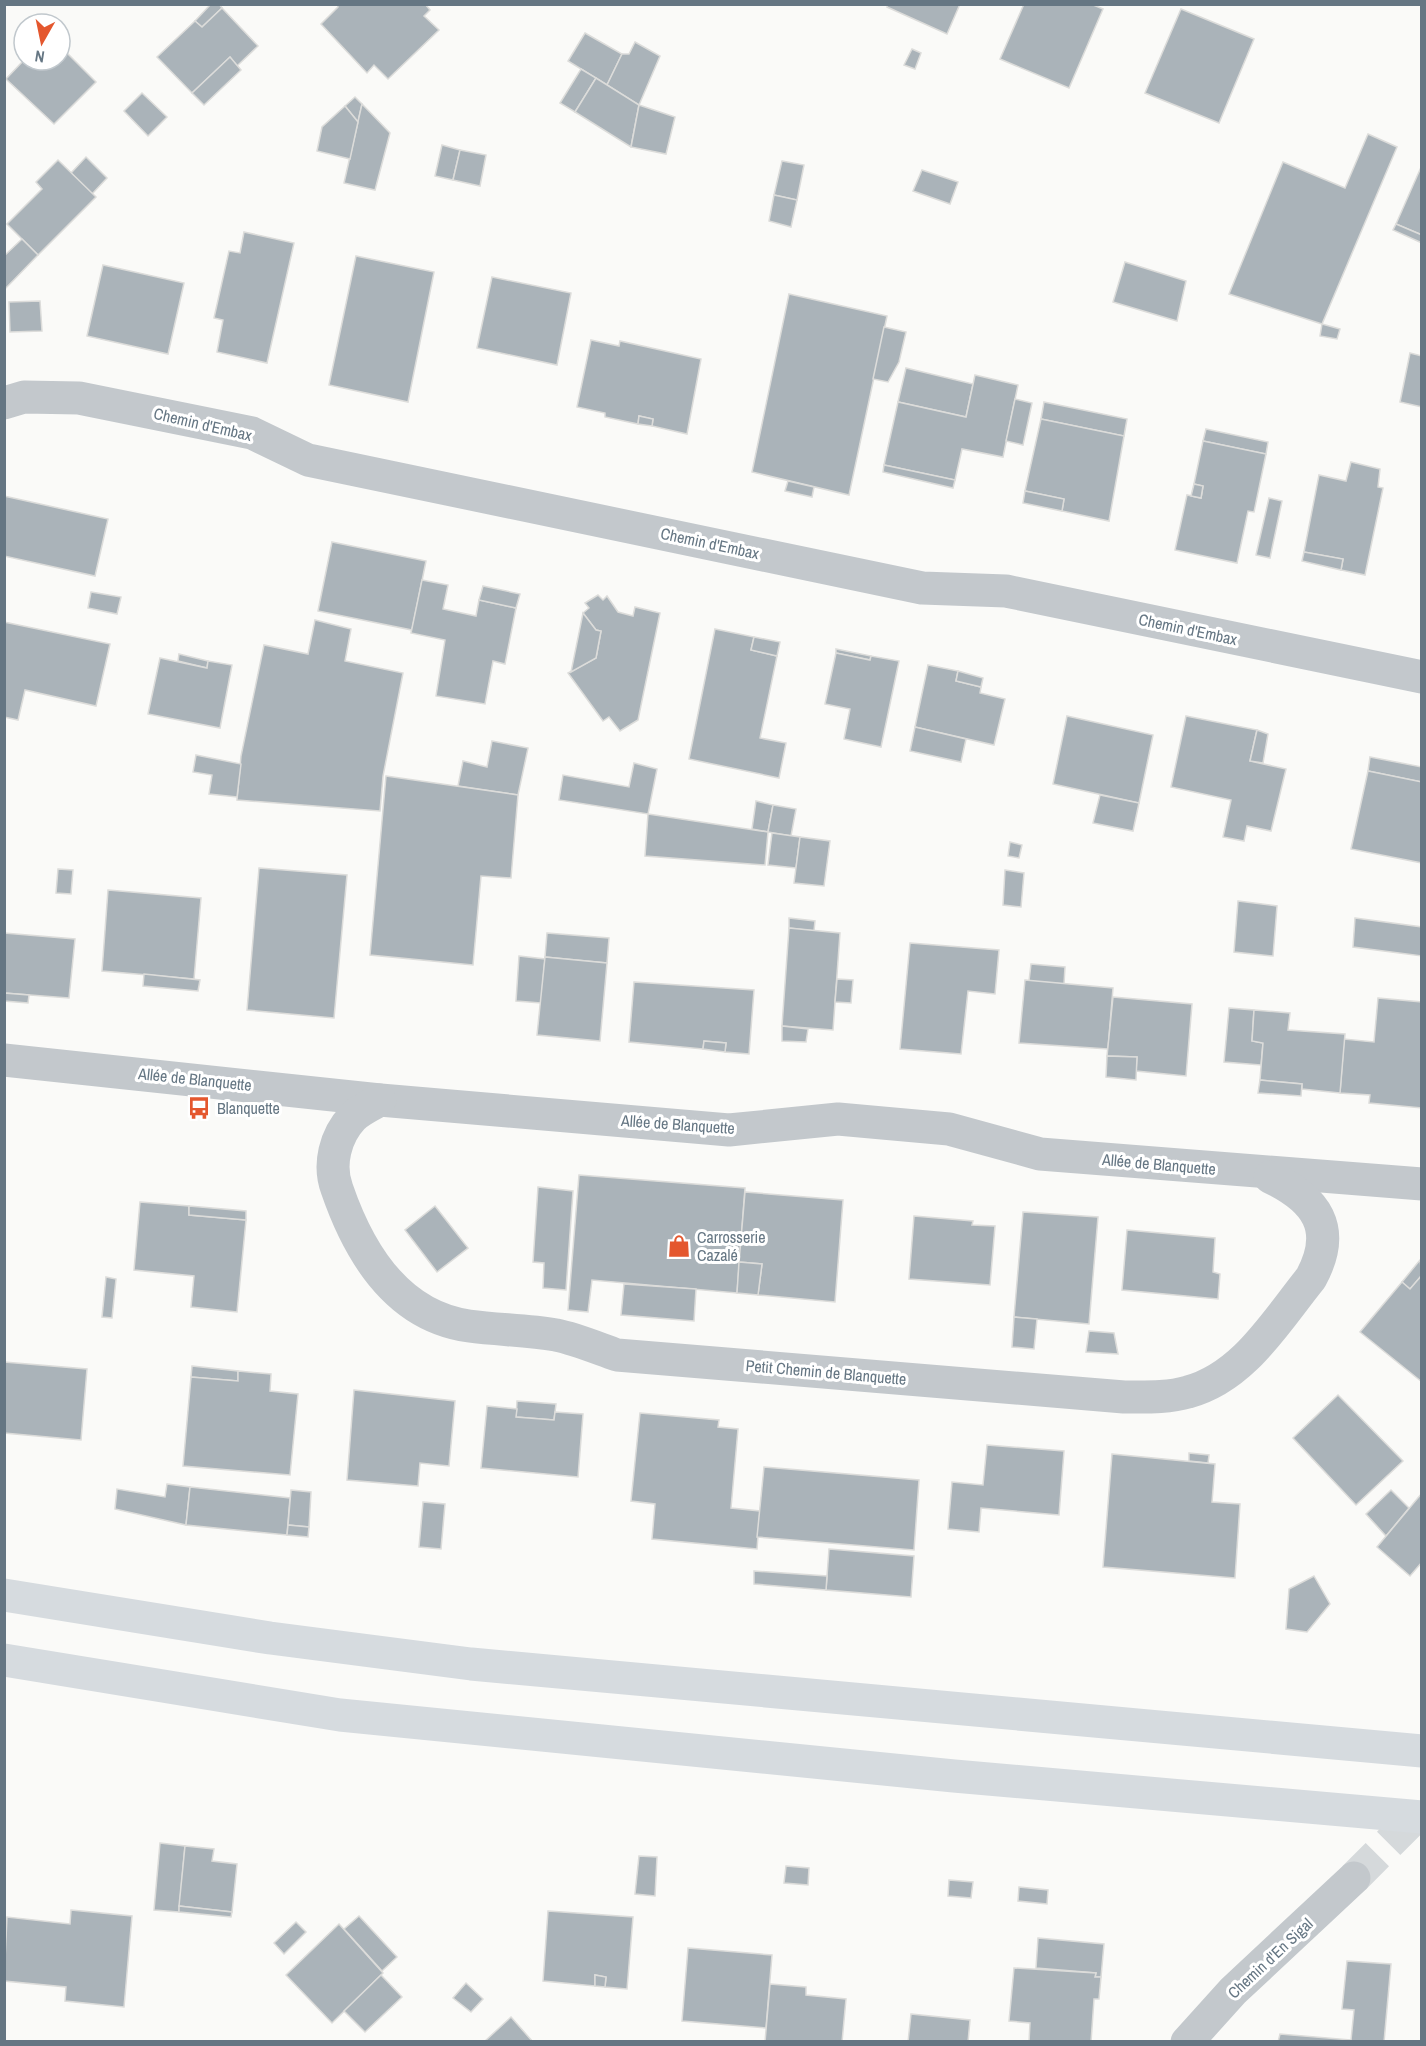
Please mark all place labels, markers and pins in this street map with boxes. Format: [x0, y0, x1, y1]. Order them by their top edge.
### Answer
bus stop icon: Blanquette [186, 1095, 212, 1121]
place label: Blanquette [217, 1097, 280, 1119]
place label: Carrosserie Cazalé [697, 1226, 766, 1266]
shop icon: Carrosserie Cazalé [666, 1233, 692, 1259]

